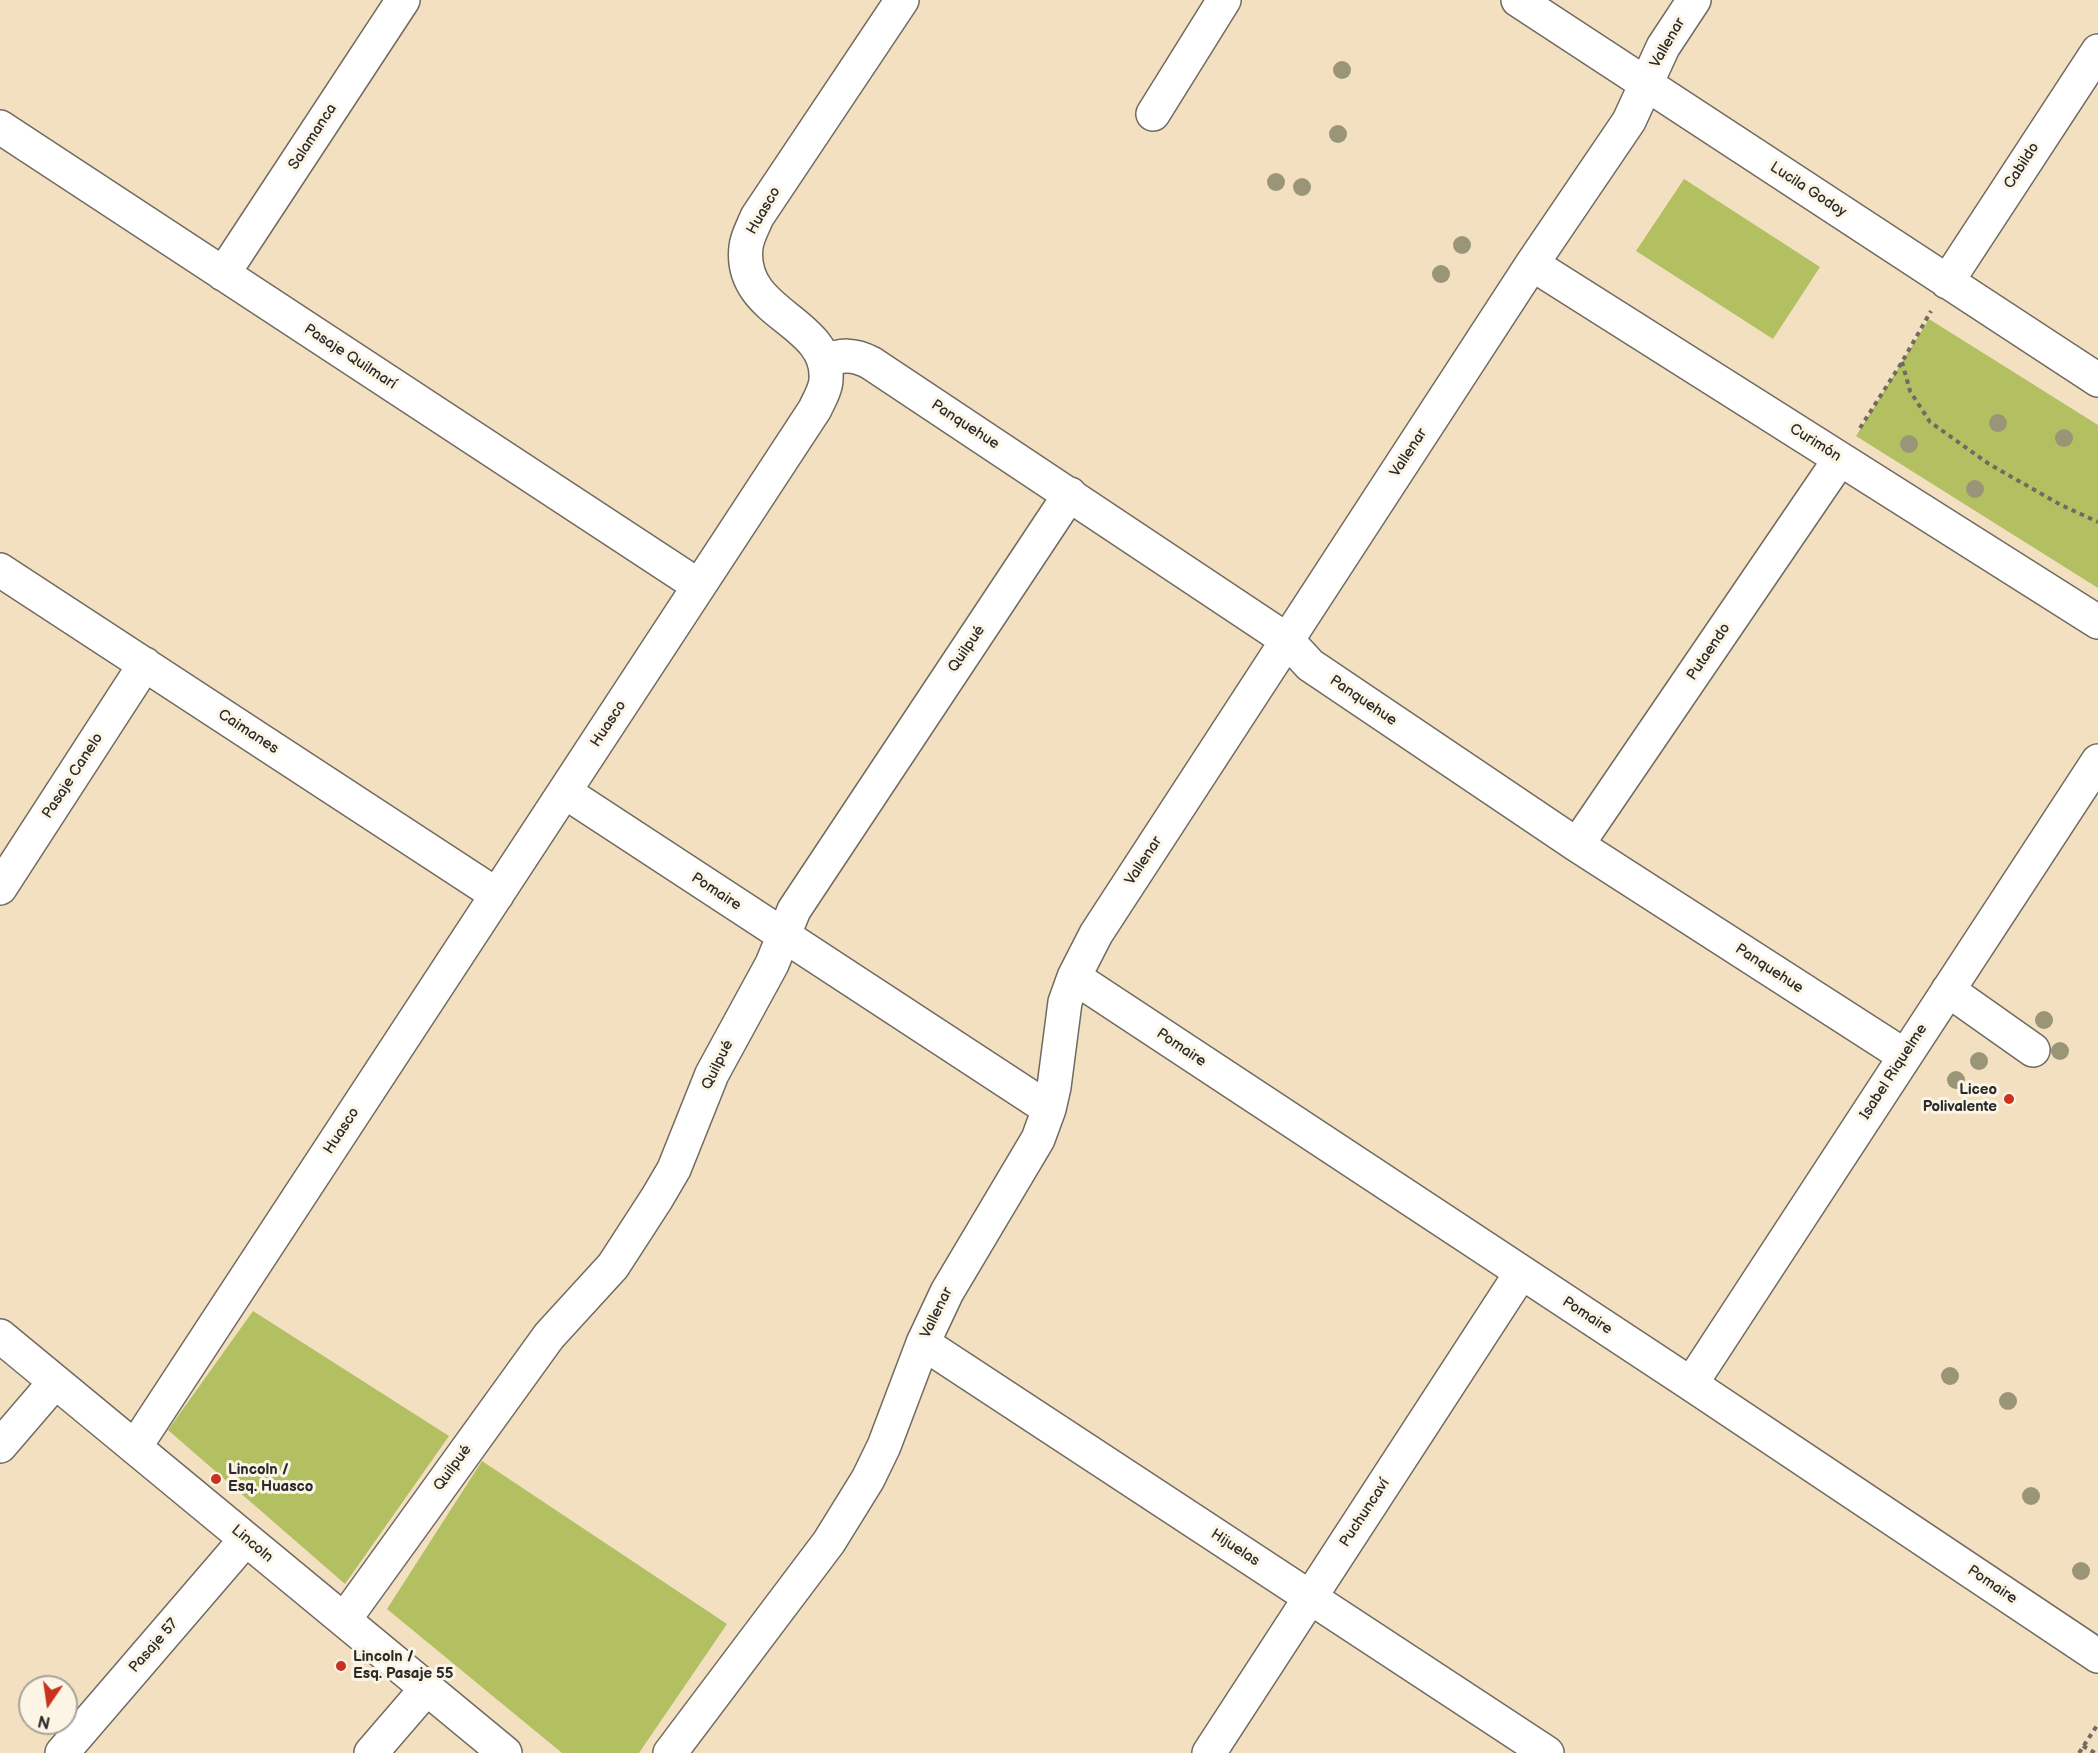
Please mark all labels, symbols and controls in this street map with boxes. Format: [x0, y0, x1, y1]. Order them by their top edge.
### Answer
street label: Vallenar [1647, 15, 1689, 71]
street label: Salamanca [285, 101, 341, 173]
street label: Cabildo [2000, 140, 2044, 192]
street label: Lucila Godoy [1766, 159, 1850, 221]
street label: Huasco [743, 184, 785, 238]
street label: Pasaje Quilmarí [300, 320, 400, 394]
street label: Panquehue [928, 396, 1002, 454]
street label: Curimón [1786, 420, 1844, 466]
street label: Vallenar [1387, 425, 1431, 481]
street label: Putaendo [1683, 620, 1735, 684]
street label: Quilpué [945, 622, 989, 676]
street label: Panquehue [1326, 672, 1400, 730]
street label: Huasco [587, 697, 631, 751]
street label: Caimanes [214, 706, 282, 758]
street label: Pasaje Canelo [39, 730, 107, 822]
street label: Vallenar [1122, 833, 1166, 889]
street label: Pomaire [688, 869, 744, 915]
street label: Panquehue [1732, 940, 1806, 998]
street label: Isabel Riquelme [1856, 1021, 1932, 1123]
street label: Pomaire [1153, 1025, 1209, 1071]
street label: Quilpué [698, 1037, 738, 1093]
place label: Liceo Polivalente [1923, 1081, 1997, 1116]
marker: Liceo Polivalente [2002, 1092, 2016, 1106]
street label: Huasco [320, 1104, 364, 1158]
street label: Vallenar [917, 1285, 957, 1341]
street label: Pomaire [1559, 1293, 1615, 1339]
street label: Quilpué [430, 1441, 476, 1495]
place label: Lincoln / Esq. Huasco [228, 1461, 313, 1496]
marker: Lincoln / Esq. Huasco [209, 1472, 223, 1486]
street label: Puchuncaví [1336, 1475, 1394, 1551]
street label: Lincoln [227, 1521, 277, 1567]
street label: Hijuelas [1207, 1526, 1263, 1570]
street label: Pomaire [1964, 1562, 2020, 1608]
street label: Pasaje 57 [126, 1615, 182, 1677]
place label: Lincoln / Esq. Pasaje 55 [353, 1648, 453, 1683]
marker: Lincoln / Esq. Pasaje 55 [334, 1659, 348, 1673]
north arrow [18, 1675, 78, 1735]
text: N [36, 1710, 52, 1732]

